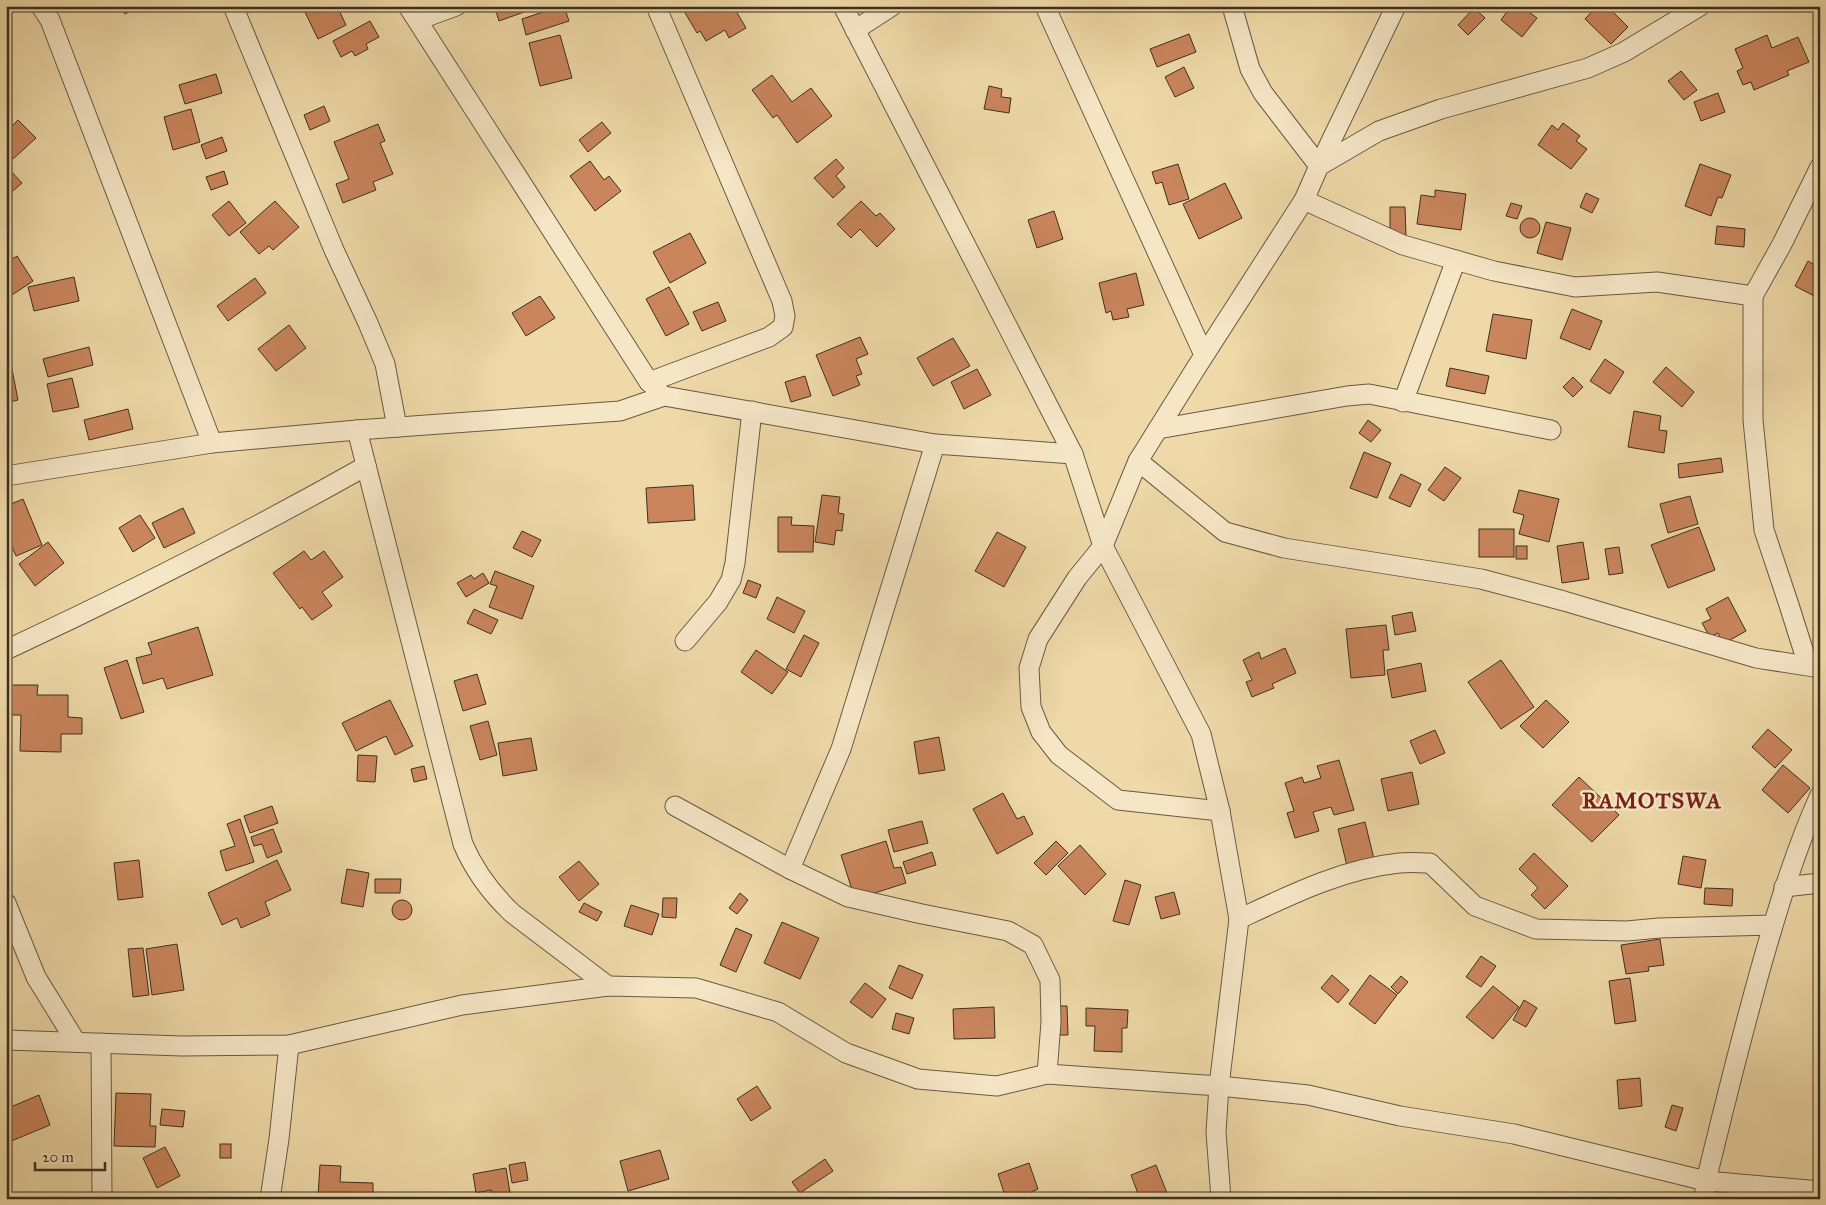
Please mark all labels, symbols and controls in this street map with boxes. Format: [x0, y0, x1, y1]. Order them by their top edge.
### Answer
district label: RAMOTSWA [1582, 787, 1722, 814]
scale bar [35, 1140, 105, 1172]
text: 20 m [42, 1148, 74, 1166]

